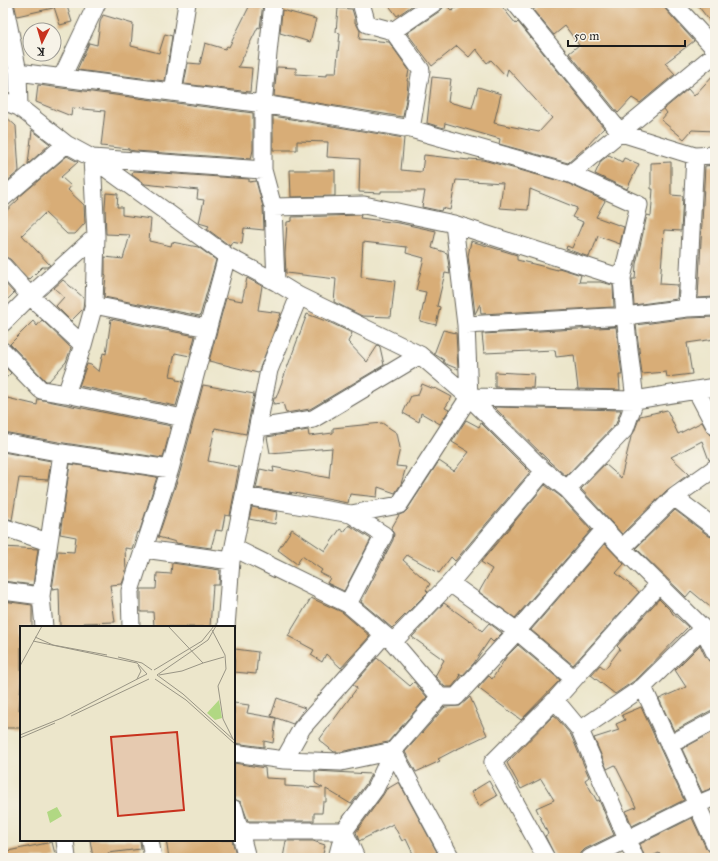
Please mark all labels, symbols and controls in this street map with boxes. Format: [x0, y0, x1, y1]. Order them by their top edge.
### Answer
north arrow [22, 22, 62, 62]
scale bar [568, 22, 685, 48]
text: 50 m [574, 29, 599, 43]
text: K [36, 45, 46, 58]
inset map [20, 626, 235, 841]

